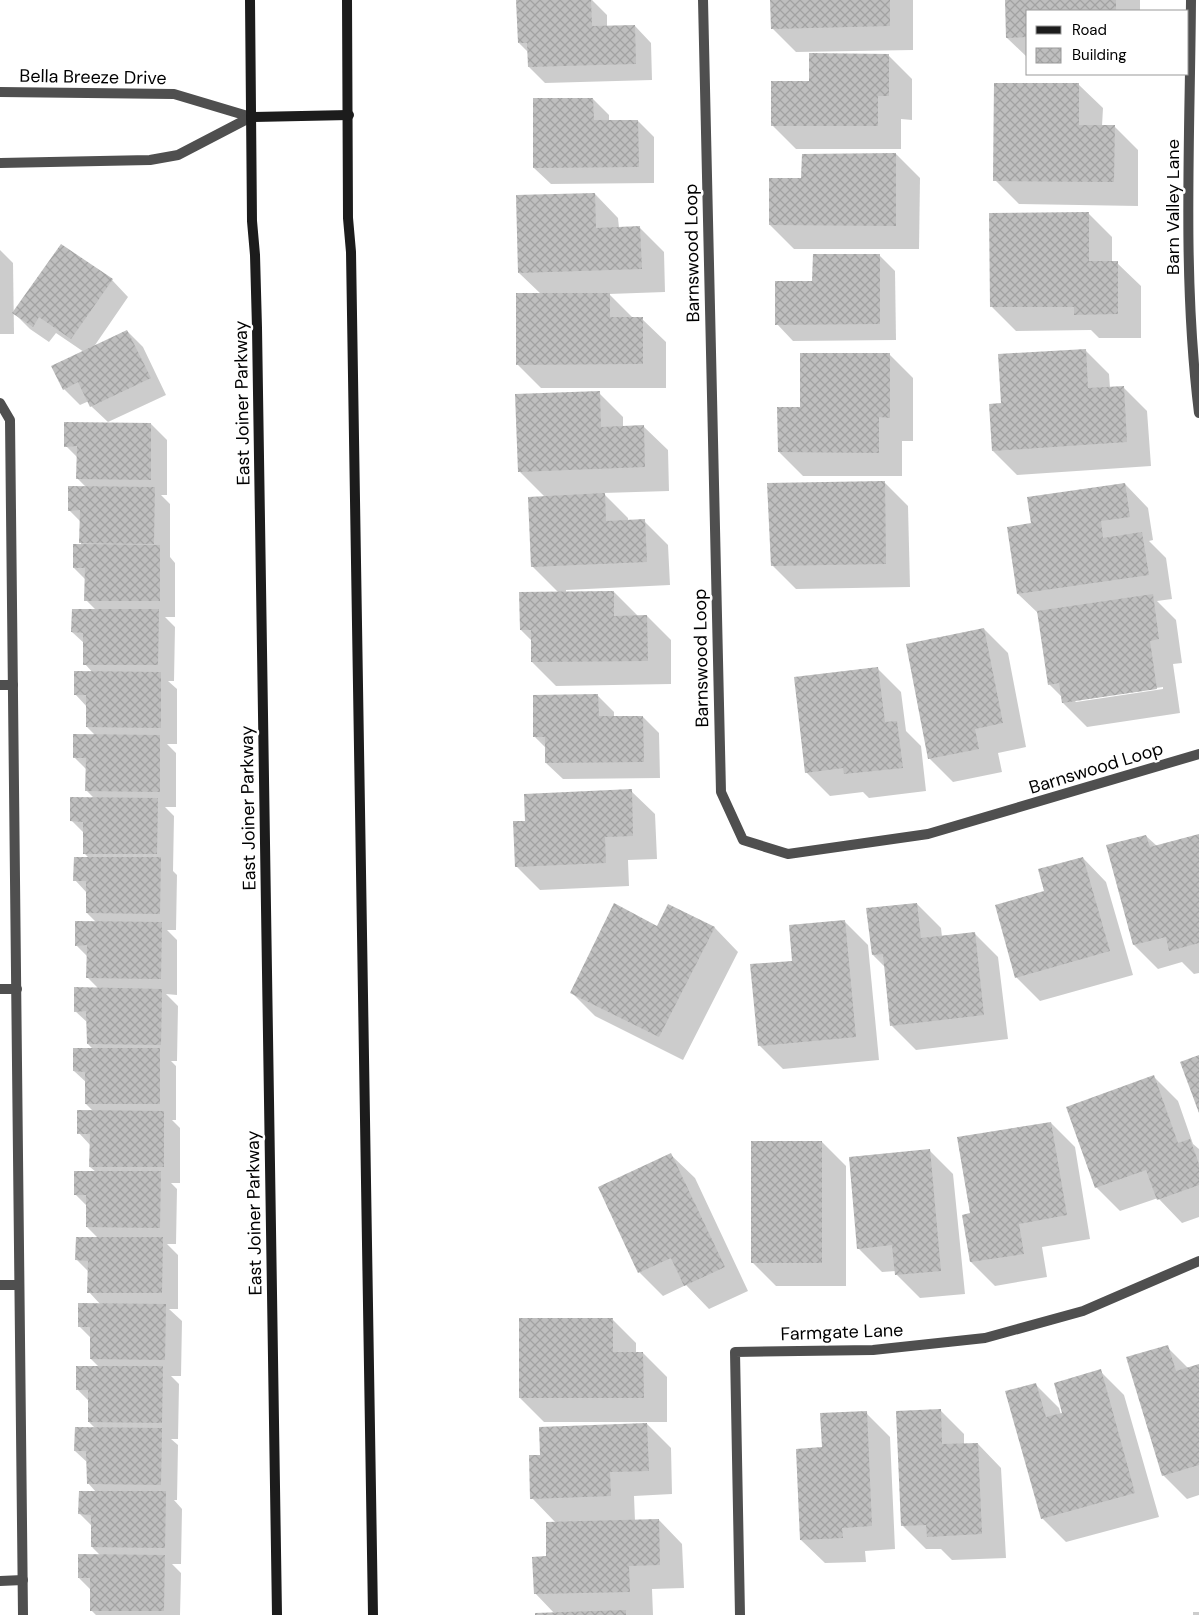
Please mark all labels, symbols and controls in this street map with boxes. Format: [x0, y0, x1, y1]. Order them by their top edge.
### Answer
legend [1026, 10, 1189, 75]
text: Road [1072, 20, 1107, 40]
text: Building [1072, 45, 1127, 65]
street label: Bella Breeze Drive [19, 64, 167, 90]
street label: Barn Valley Lane [1161, 139, 1185, 275]
street label: Barnswood Loop [679, 183, 705, 323]
street label: East Joiner Parkway [229, 320, 255, 486]
street label: Barnswood Loop [688, 588, 714, 728]
street label: East Joiner Parkway [235, 725, 261, 891]
street label: Barnswood Loop [1026, 736, 1166, 800]
street label: East Joiner Parkway [241, 1130, 267, 1296]
street label: Farmgate Lane [780, 1318, 904, 1346]

